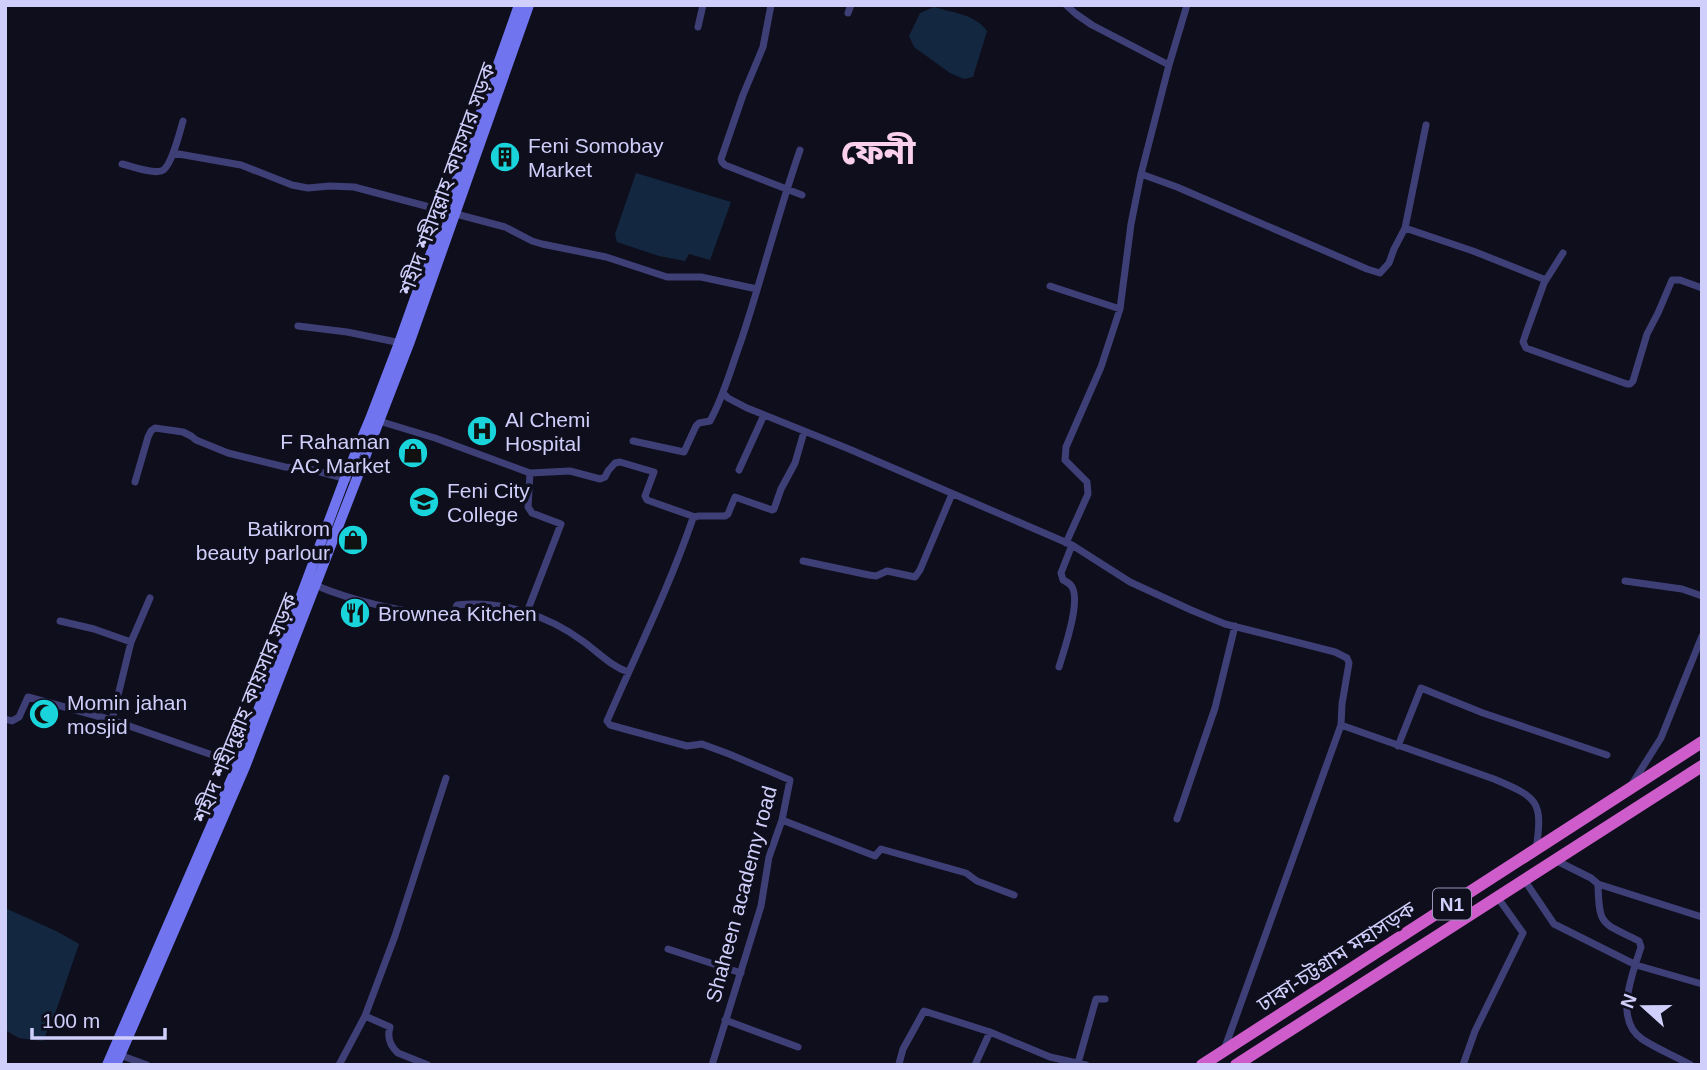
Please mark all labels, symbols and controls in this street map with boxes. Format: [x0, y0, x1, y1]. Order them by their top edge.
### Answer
street label: শহীদ শহীদুল্লাহ কায়সার সড়ক [394, 59, 501, 300]
district label: ফেনী [841, 132, 916, 171]
place label: Feni Somobay Market [528, 134, 664, 181]
building icon: Feni Somobay Market [488, 140, 522, 174]
place label: Al Chemi Hospital [505, 408, 590, 455]
hospital icon: Al Chemi Hospital [465, 414, 499, 448]
place label: F Rahaman AC Market [280, 430, 390, 477]
shop icon: F Rahaman AC Market [396, 436, 430, 470]
place label: Feni City College [447, 479, 530, 526]
school or university icon: Feni City College [407, 485, 441, 519]
place label: Batikrom beauty parlour [196, 517, 330, 564]
shop icon: Batikrom beauty parlour [336, 523, 370, 557]
street label: শহীদ শহীদুল্লাহ কায়সার সড়ক [188, 589, 303, 827]
restaurant icon: Brownea Kitchen [338, 596, 372, 630]
place label: Brownea Kitchen [378, 602, 537, 625]
place label: Momin jahan mosjid [67, 691, 187, 738]
mosque icon: Momin jahan mosjid [27, 697, 61, 731]
street label: Shaheen academy road [701, 783, 781, 1005]
road number: N1 [1433, 888, 1471, 920]
street label: ঢাকা-চট্টগ্রাম মহাসড়ক [1252, 896, 1420, 1016]
north arrow [1609, 972, 1679, 1042]
text: N [1616, 991, 1641, 1011]
scale bar [32, 996, 164, 1040]
text: 100 m [42, 1009, 100, 1032]

